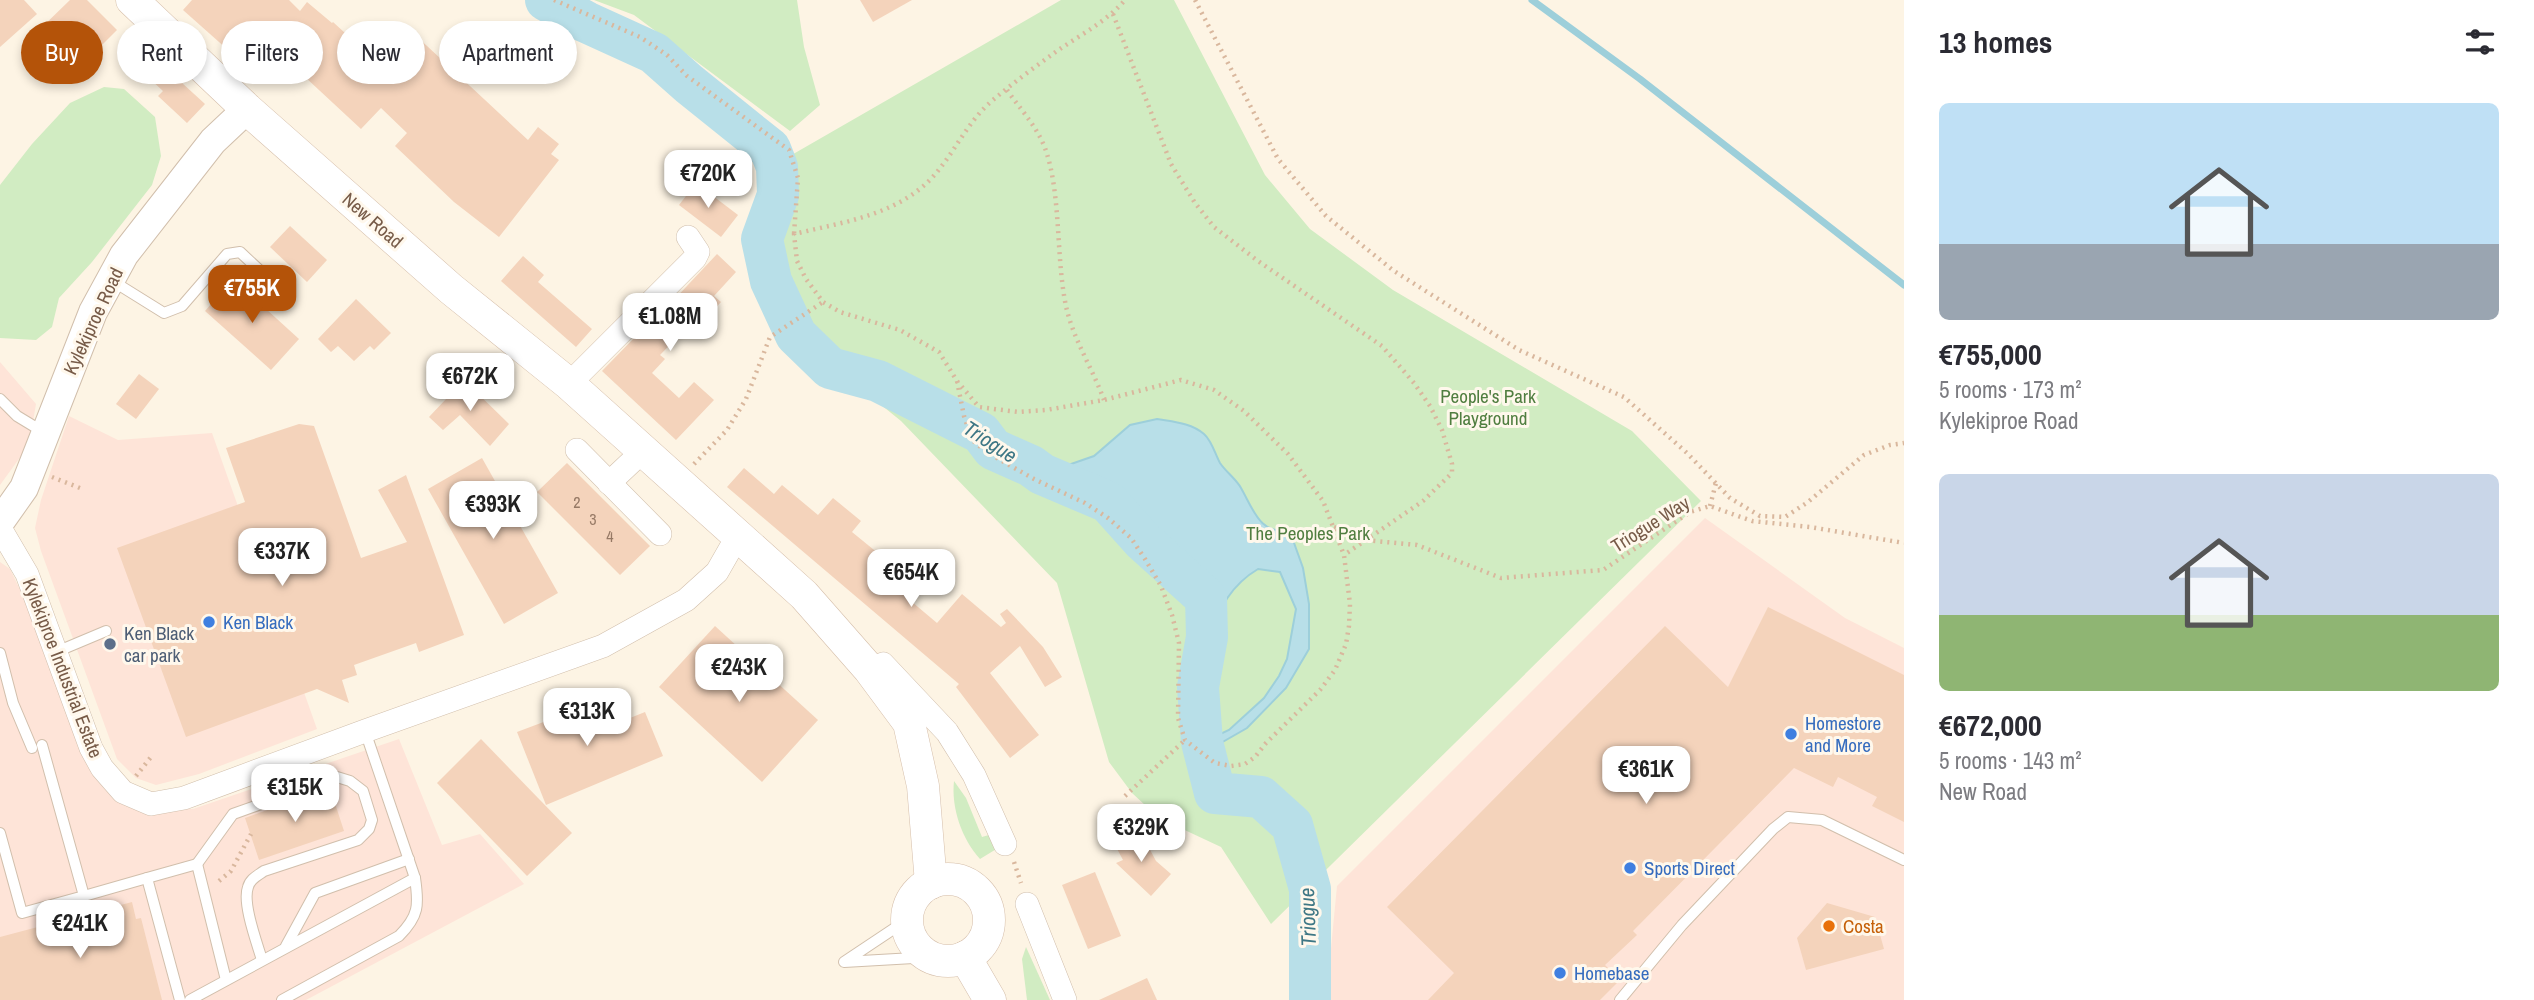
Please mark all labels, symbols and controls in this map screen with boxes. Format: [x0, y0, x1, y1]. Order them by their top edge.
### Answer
chip: Buy [21, 21, 103, 84]
chip: Rent [117, 21, 207, 84]
chip: Filters [221, 21, 323, 84]
chip: New [337, 21, 425, 84]
chip: Apartment [439, 21, 577, 84]
text: 13 homes [1939, 22, 2053, 62]
icon: filters [2461, 23, 2499, 61]
icon: home [2156, 149, 2282, 275]
pin: €720K [659, 150, 757, 210]
text: €720K [680, 157, 736, 188]
street label: New Road [337, 186, 409, 254]
street label: Kylekiproe Road [57, 263, 129, 379]
pin: €755K [203, 266, 301, 325]
text: €755K [224, 272, 280, 303]
pin: €1.08M [613, 294, 727, 353]
text: €1.08M [639, 300, 701, 331]
text: €755,000 [1939, 334, 2042, 374]
pin: €672K [421, 354, 519, 413]
text: €672K [442, 360, 498, 391]
text: 5 rooms · 173 m² [1939, 374, 2082, 405]
park label: People's Park Playground [1440, 383, 1536, 431]
text: Kylekiproe Road [1939, 405, 2078, 436]
water label: Triogue [958, 413, 1023, 470]
pin: €393K [444, 482, 542, 541]
text: €393K [465, 488, 521, 519]
street label: Triogue Way [1606, 490, 1694, 558]
house number: 2 [573, 491, 581, 513]
house number: 3 [589, 508, 597, 530]
park label: The Peoples Park [1246, 520, 1370, 546]
icon: home [2156, 520, 2282, 646]
house number: 4 [606, 525, 614, 547]
pin: €337K [233, 528, 331, 588]
text: €337K [254, 535, 310, 566]
pin: €654K [862, 550, 960, 609]
text: €654K [883, 556, 939, 587]
street label: Kylekiproe Industrial Estate [17, 574, 109, 762]
place label: Ken Black [223, 609, 293, 635]
marker: Ken Black [201, 614, 217, 630]
place label: Ken Black car park [124, 620, 194, 668]
marker: Ken Black car park [102, 636, 118, 652]
pin: €243K [690, 644, 788, 704]
text: €243K [711, 651, 767, 682]
pin: €313K [538, 688, 636, 748]
text: €313K [559, 695, 615, 726]
text: €672,000 [1939, 705, 2042, 745]
place label: Homestore and More [1805, 710, 1881, 758]
marker: Homestore and More [1783, 726, 1799, 742]
text: 5 rooms · 143 m² [1939, 745, 2082, 776]
pin: €361K [1597, 746, 1695, 806]
text: €361K [1618, 753, 1674, 784]
pin: €315K [246, 764, 344, 824]
text: €315K [267, 771, 323, 802]
text: New Road [1939, 776, 2027, 807]
pin: €329K [1092, 804, 1190, 864]
text: €329K [1113, 811, 1169, 842]
place label: Sports Direct [1644, 855, 1736, 881]
marker: Sports Direct [1622, 860, 1638, 876]
water label: Triogue [1292, 887, 1323, 947]
pin: €241K [31, 900, 129, 960]
text: €241K [52, 907, 108, 938]
place label: Costa [1843, 913, 1884, 939]
marker: Costa [1821, 918, 1837, 934]
place label: Homebase [1574, 960, 1649, 986]
marker: Homebase [1552, 965, 1568, 981]

